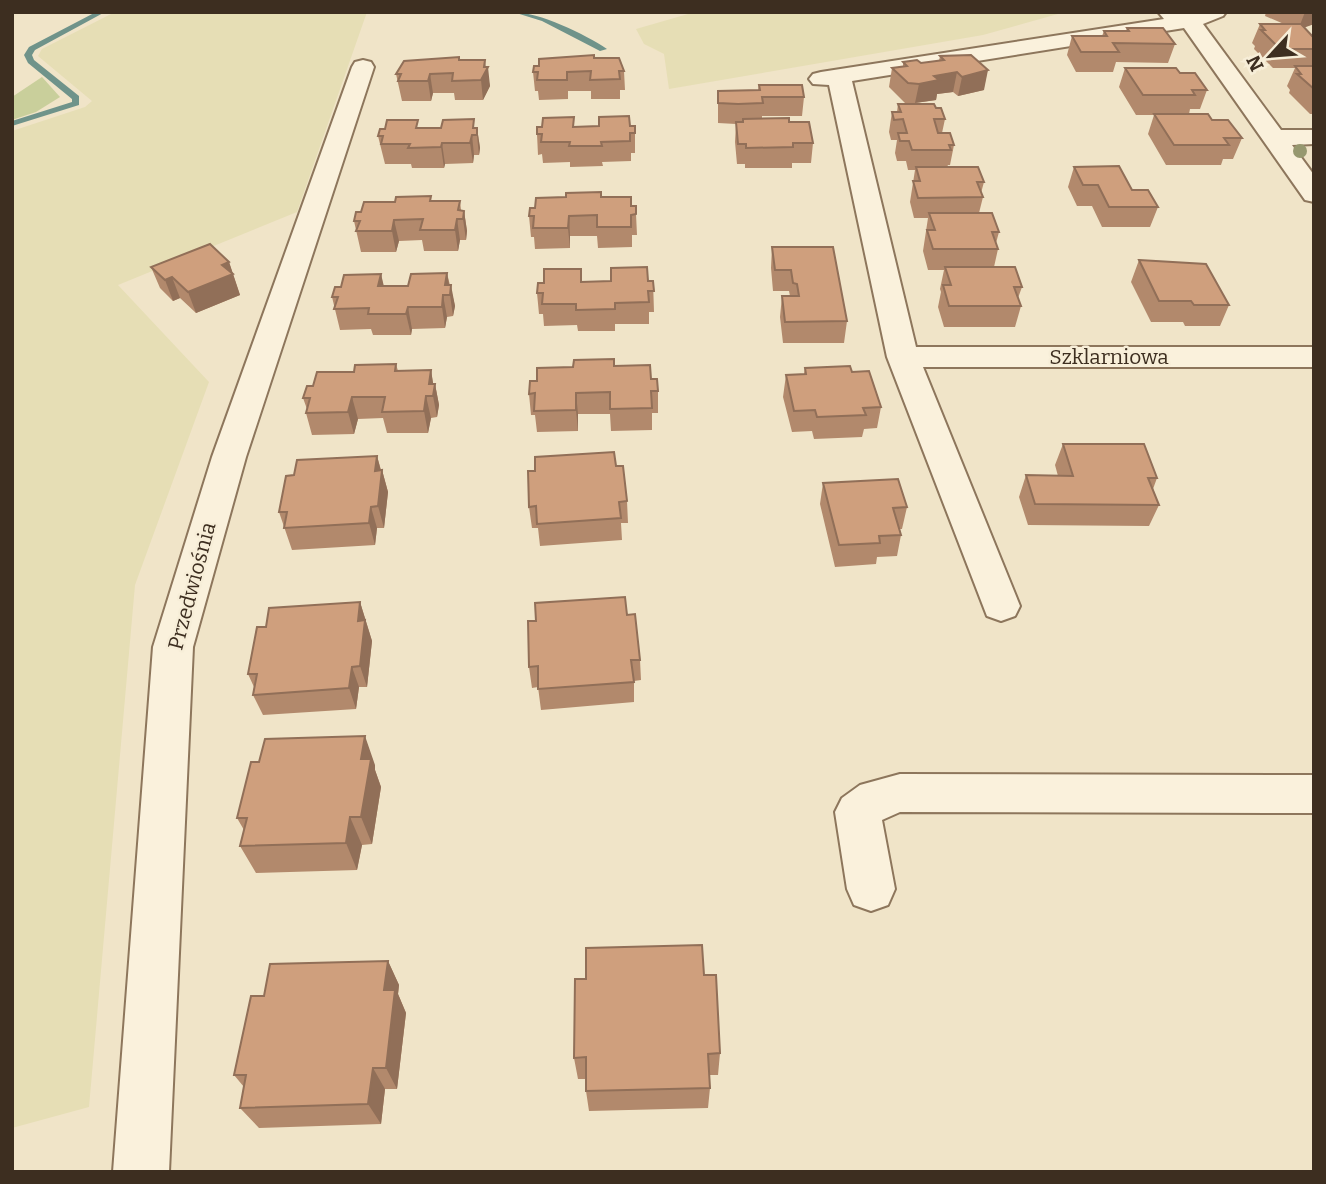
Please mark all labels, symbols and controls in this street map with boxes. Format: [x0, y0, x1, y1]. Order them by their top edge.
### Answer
north arrow [1235, 21, 1305, 91]
text: N [1241, 51, 1269, 75]
street label: Szklarniowa [1049, 344, 1169, 370]
street label: Przedwiośnia [162, 519, 222, 653]

